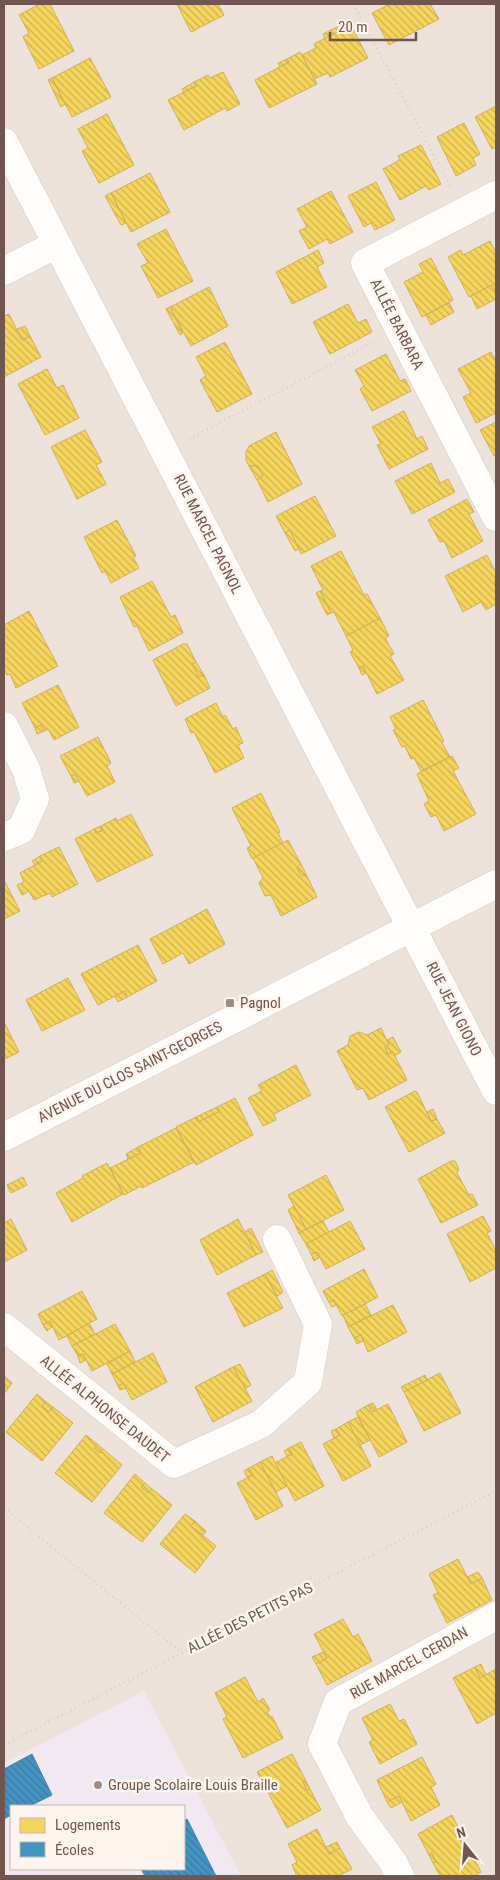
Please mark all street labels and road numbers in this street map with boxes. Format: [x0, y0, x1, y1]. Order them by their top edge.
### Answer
street label: ALLÉE BARBARA [366, 276, 428, 373]
street label: RUE MARCEL PAGNOL [170, 471, 246, 597]
street label: RUE JEAN GIONO [423, 959, 485, 1059]
street label: AVENUE DU CLOS SAINT-GEORGES [35, 1017, 226, 1127]
street label: ALLÉE ALPHONSE DAUDET [37, 1351, 173, 1467]
street label: ALLÉE DES PETITS PAS [184, 1578, 316, 1657]
street label: RUE MARCEL CERDAN [347, 1623, 471, 1703]

